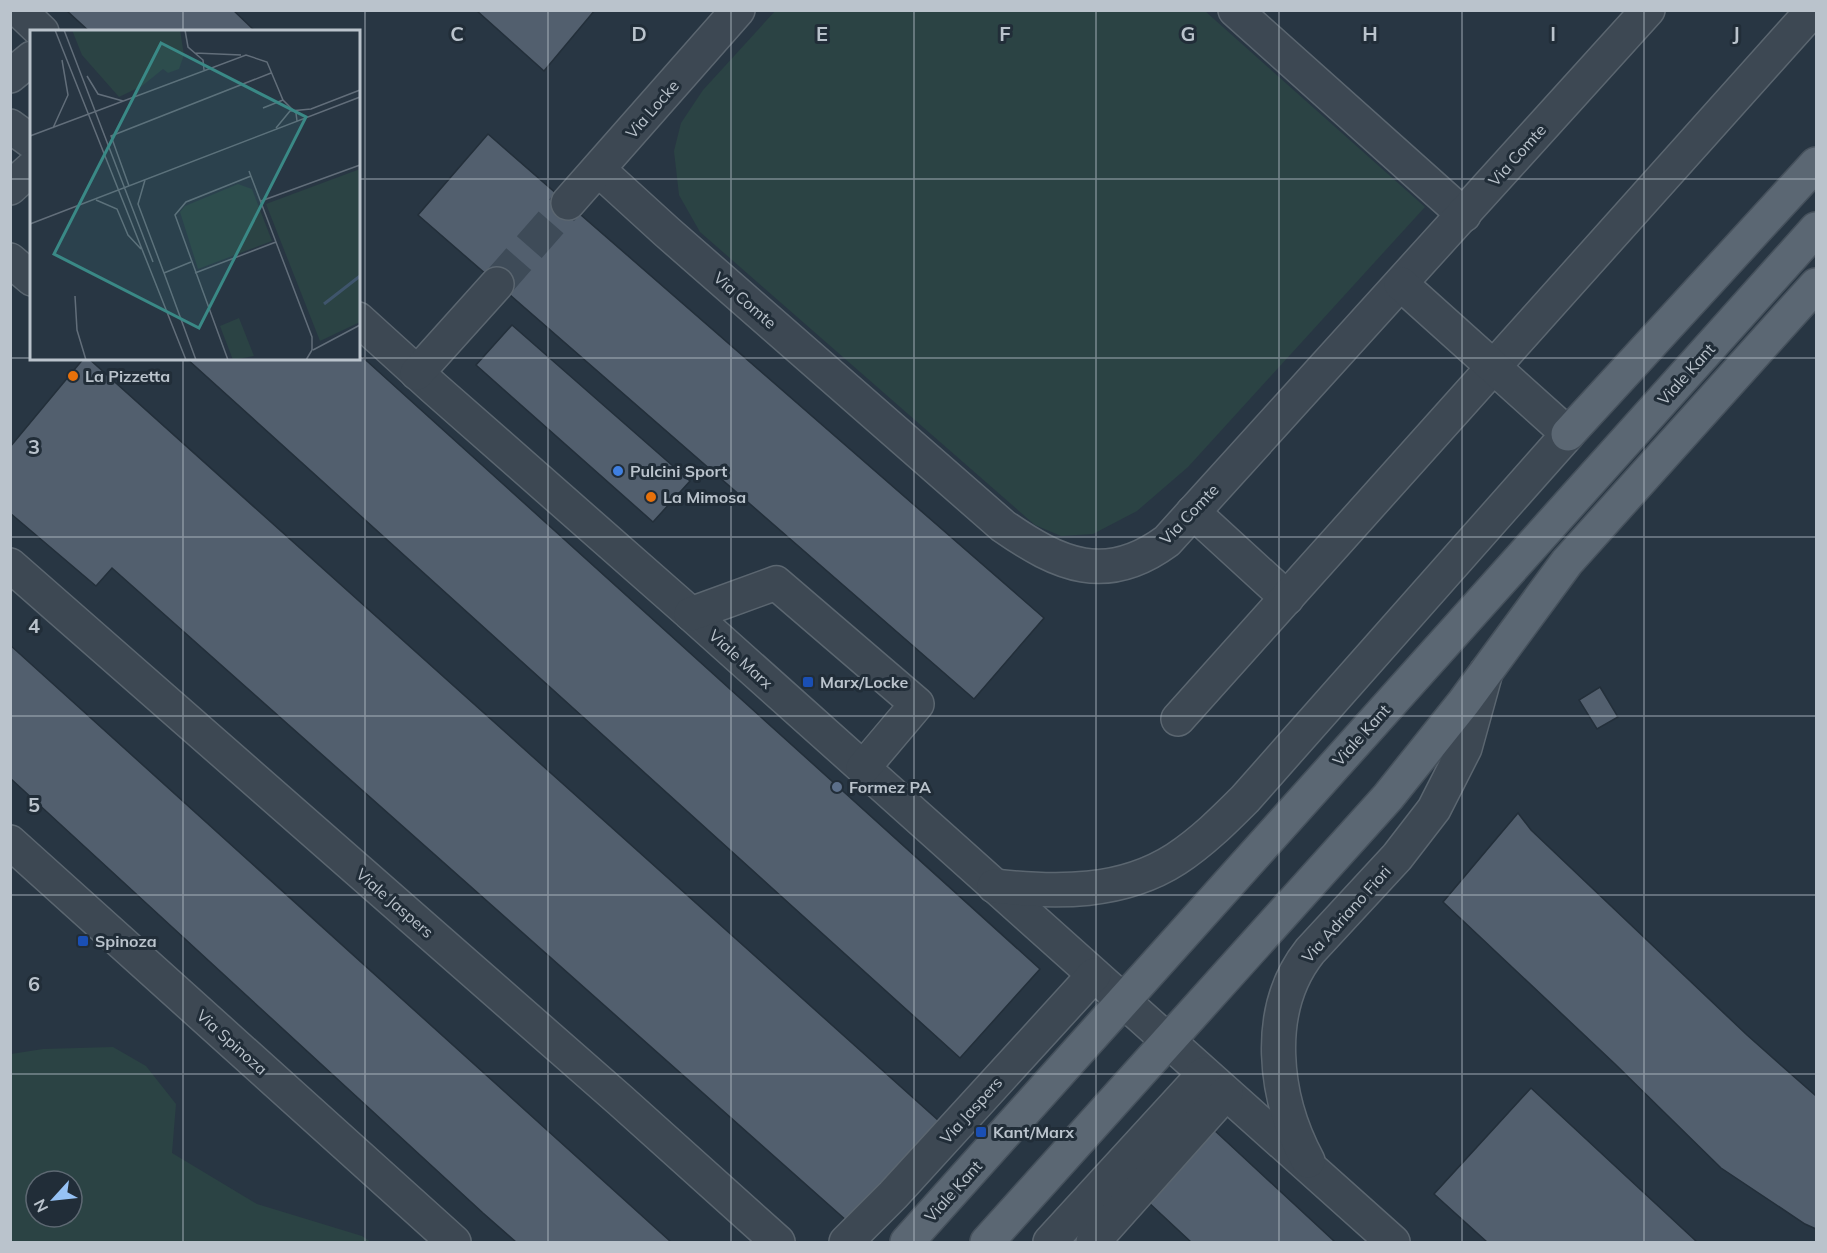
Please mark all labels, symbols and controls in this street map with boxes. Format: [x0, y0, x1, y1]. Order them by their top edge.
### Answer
text: C [450, 21, 464, 46]
text: D [631, 21, 647, 46]
text: E [816, 21, 828, 46]
text: F [999, 21, 1011, 46]
text: G [1181, 21, 1195, 46]
text: H [1362, 21, 1378, 46]
text: I [1550, 21, 1556, 46]
text: J [1732, 21, 1740, 46]
inset map [30, 30, 360, 360]
street label: Via Locke [621, 76, 683, 142]
street label: Via Comte [1484, 120, 1550, 190]
street label: Via Comte [710, 267, 780, 333]
street label: Viale Kant [1653, 339, 1719, 409]
place label: La Pizzetta [85, 366, 170, 386]
marker: La Pizzetta [66, 369, 80, 383]
text: 3 [28, 434, 40, 459]
place label: Pulcini Sport [630, 461, 727, 481]
marker: Pulcini Sport [611, 464, 625, 478]
street label: Via Comte [1155, 480, 1223, 548]
place label: La Mimosa [663, 487, 746, 507]
marker: La Mimosa [644, 490, 658, 504]
text: 4 [28, 613, 40, 638]
street label: Viale Marx [705, 625, 777, 693]
place label: Marx/Locke [820, 672, 908, 692]
marker: Marx/Locke [801, 675, 815, 689]
street label: Viale Kant [1328, 700, 1394, 770]
place label: Formez PA [849, 777, 931, 797]
marker: Formez PA [830, 780, 844, 794]
text: 5 [28, 792, 40, 817]
street label: Via Adriano Fiori [1297, 861, 1395, 967]
street label: Viale Jaspers [352, 864, 438, 942]
place label: Spinoza [95, 931, 157, 951]
marker: Spinoza [76, 934, 90, 948]
text: 6 [28, 971, 40, 996]
street label: Via Spinoza [192, 1005, 272, 1079]
street label: Via Jaspers [936, 1072, 1006, 1148]
place label: Kant/Marx [993, 1122, 1074, 1142]
marker: Kant/Marx [974, 1125, 988, 1139]
street label: Viale Kant [920, 1156, 986, 1226]
north arrow [24, 1169, 84, 1229]
text: N [29, 1196, 52, 1216]

